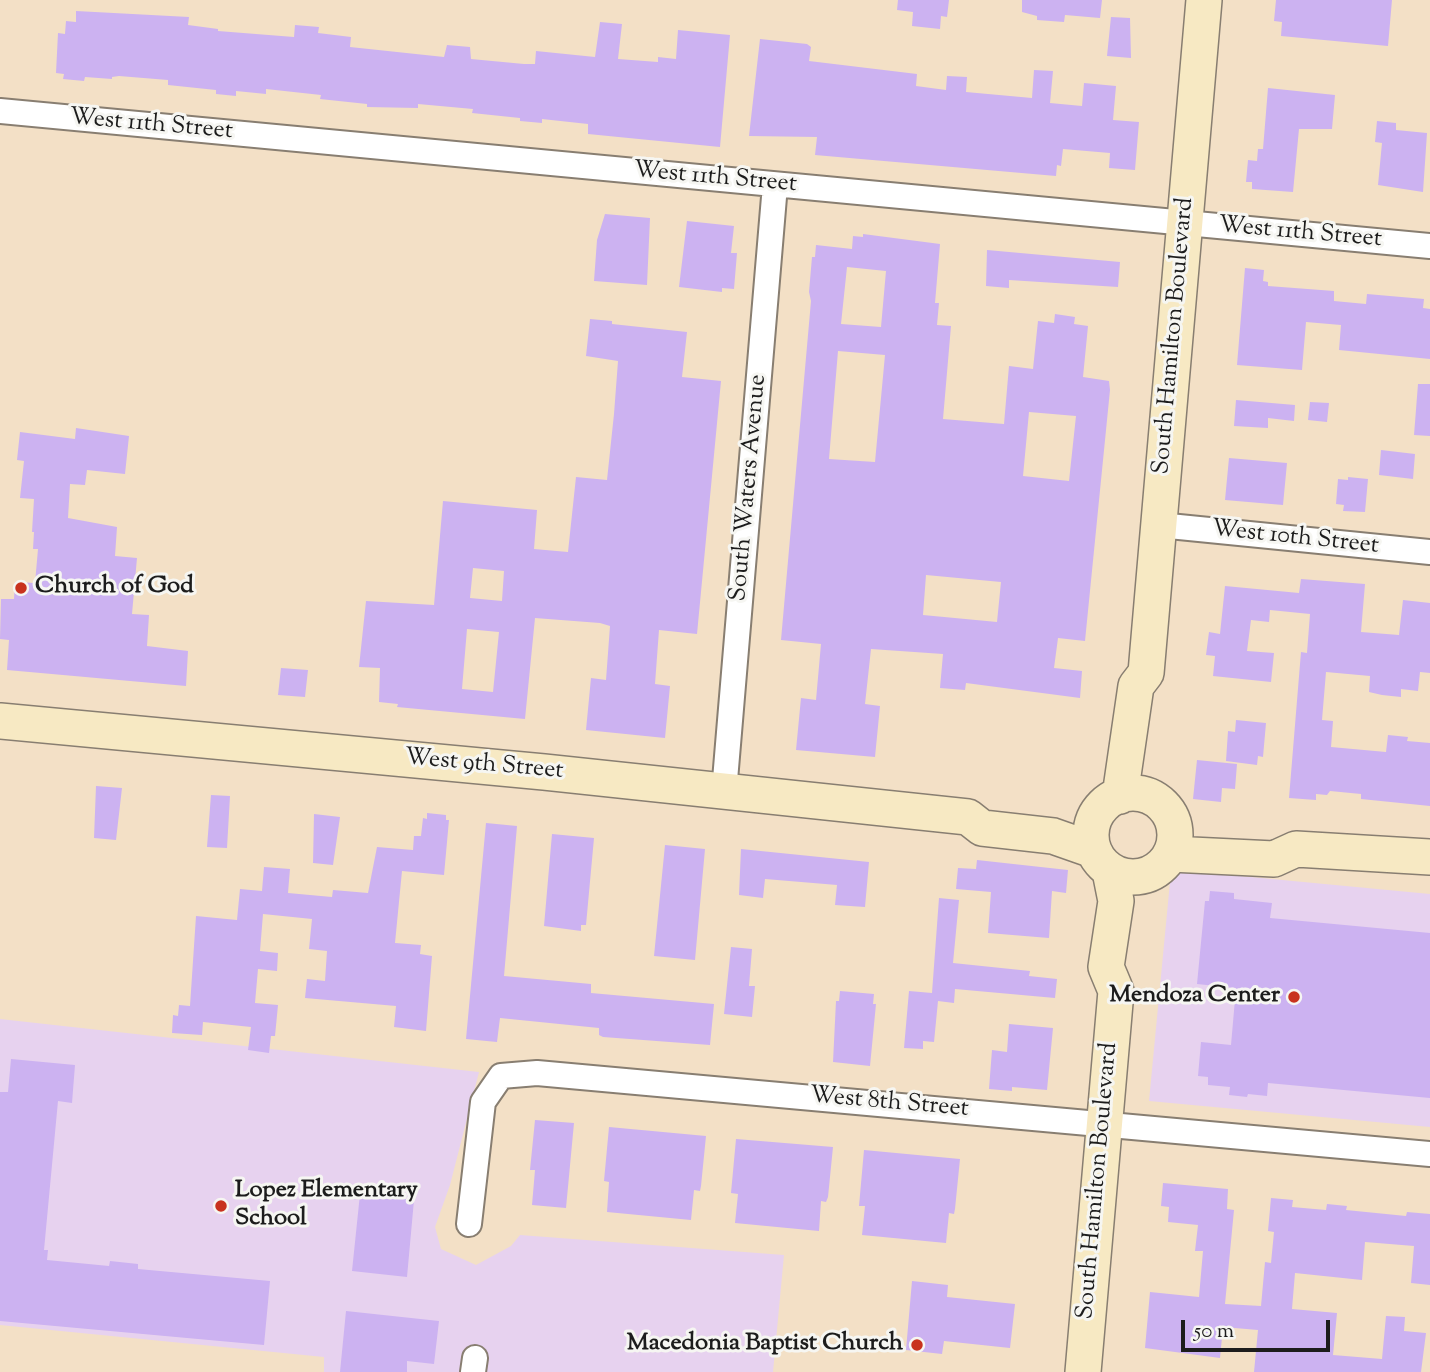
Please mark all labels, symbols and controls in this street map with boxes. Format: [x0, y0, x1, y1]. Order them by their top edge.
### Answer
street label: West 11th Street [68, 105, 234, 147]
street label: West 11th Street [632, 158, 798, 200]
street label: South Hamilton Boulevard [1149, 196, 1201, 476]
street label: West 11th Street [1217, 213, 1383, 255]
street label: South Waters Avenue [726, 373, 774, 603]
street label: West 10th Street [1210, 516, 1380, 562]
place label: Church of God [35, 574, 194, 602]
marker: Church of God [13, 580, 29, 596]
street label: West 9th Street [403, 745, 565, 787]
place label: Mendoza Center [1109, 983, 1280, 1011]
marker: Mendoza Center [1286, 989, 1302, 1005]
street label: South Hamilton Boulevard [1073, 1041, 1125, 1321]
street label: West 8th Street [808, 1083, 970, 1125]
place label: Lopez Elementary School [235, 1178, 418, 1234]
marker: Lopez Elementary School [213, 1198, 229, 1214]
scale bar [1185, 1306, 1334, 1350]
text: 50 m [1194, 1317, 1234, 1347]
place label: Macedonia Baptist Church [627, 1331, 903, 1359]
marker: Macedonia Baptist Church [909, 1337, 925, 1353]

